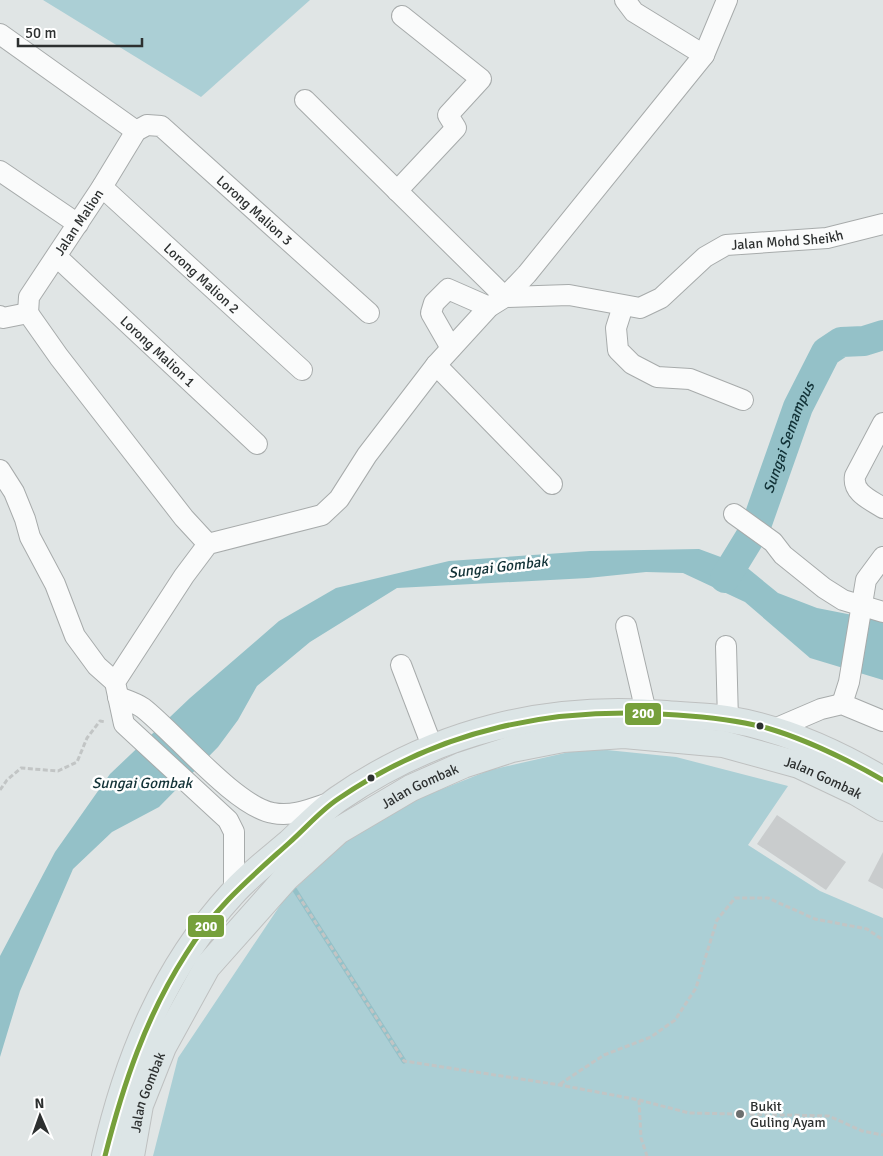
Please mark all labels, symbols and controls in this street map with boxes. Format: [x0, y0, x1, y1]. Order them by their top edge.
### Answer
scale bar [18, 15, 141, 47]
text: 50 m [25, 24, 56, 42]
street label: Lorong Malion 3 [213, 172, 296, 249]
street label: Jalan Malion [51, 186, 107, 258]
street label: Jalan Mohd Sheikh [731, 226, 845, 253]
street label: Lorong Malion 2 [160, 239, 243, 317]
street label: Lorong Malion 1 [117, 312, 199, 390]
water label: Sungai Semampus [759, 377, 819, 496]
water label: Sungai Gombak [447, 552, 550, 582]
line badge: 200 [624, 702, 662, 726]
text: 200 [632, 705, 655, 722]
unlabelled marker [755, 721, 765, 731]
street label: Jalan Gombak [782, 753, 865, 802]
street label: Jalan Gombak [378, 760, 461, 812]
unlabelled marker [366, 773, 376, 783]
water label: Sungai Gombak [92, 774, 194, 792]
line badge: 200 [187, 914, 225, 938]
text: 200 [195, 918, 218, 935]
street label: Jalan Gombak [127, 1050, 169, 1134]
north arrow [15, 1091, 65, 1141]
text: N [34, 1095, 45, 1112]
place label: Bukit Guling Ayam [750, 1098, 826, 1131]
marker: Bukit Guling Ayam [734, 1108, 746, 1120]

